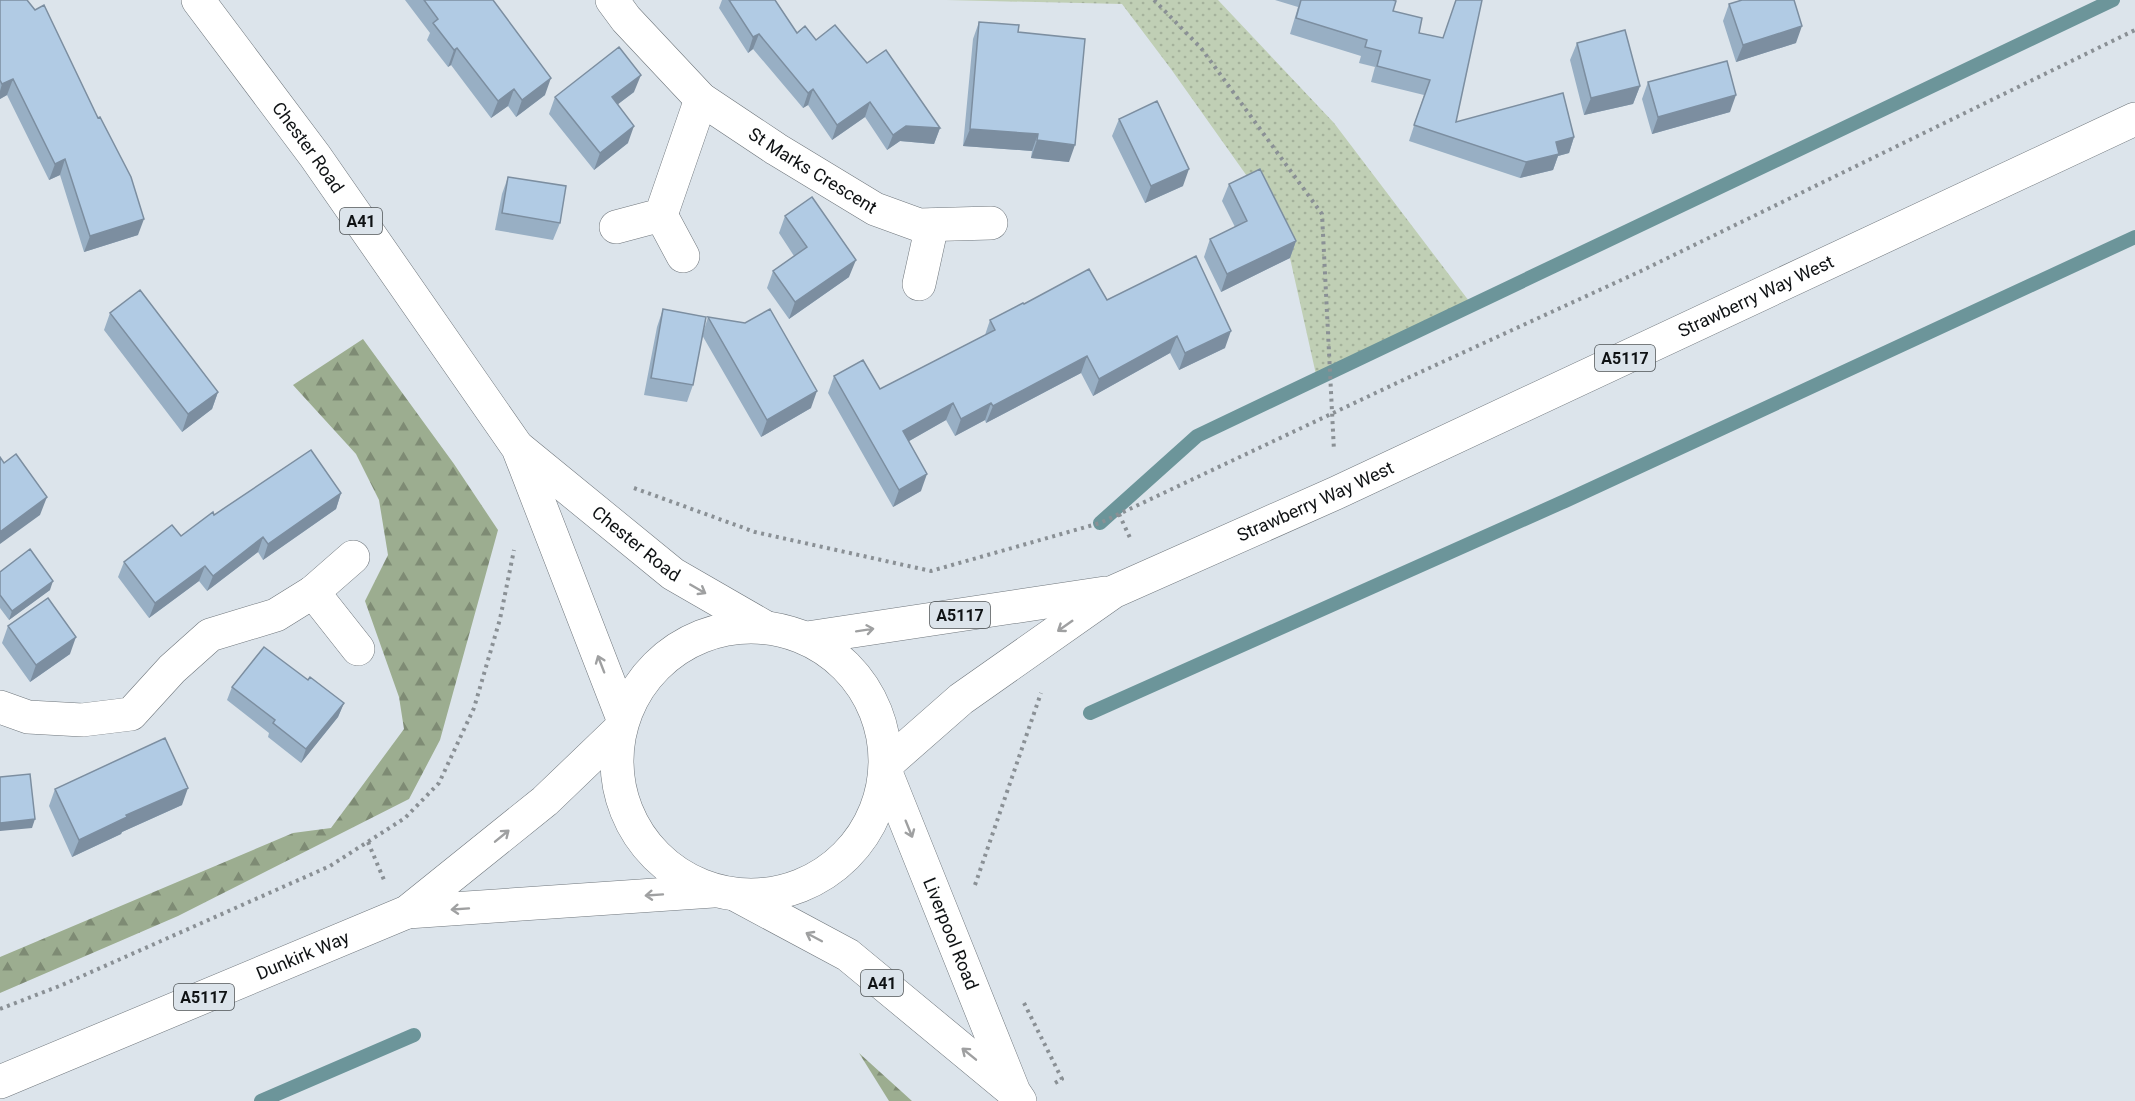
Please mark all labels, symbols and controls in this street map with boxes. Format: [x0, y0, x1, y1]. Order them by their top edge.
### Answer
street label: Chester Road [268, 97, 349, 197]
street label: St Marks Crescent [745, 123, 881, 218]
road number: A41 [340, 208, 382, 234]
street label: Strawberry Way West [1674, 251, 1837, 341]
road number: A5117 [1595, 345, 1655, 371]
street label: Strawberry Way West [1234, 457, 1397, 546]
street label: Chester Road [588, 501, 684, 586]
one-way arrow [689, 583, 706, 595]
road number: A5117 [930, 602, 990, 628]
one-way arrow [1057, 619, 1073, 632]
one-way arrow [855, 624, 875, 635]
one-way arrow [595, 655, 606, 674]
one-way arrow [904, 819, 915, 838]
one-way arrow [493, 830, 509, 843]
street label: Liverpool Road [919, 874, 983, 993]
one-way arrow [645, 890, 665, 901]
one-way arrow [450, 903, 470, 914]
street label: Dunkirk Way [253, 926, 353, 984]
one-way arrow [806, 931, 823, 943]
road number: A41 [861, 970, 903, 996]
road number: A5117 [174, 984, 234, 1010]
one-way arrow [961, 1048, 977, 1061]

